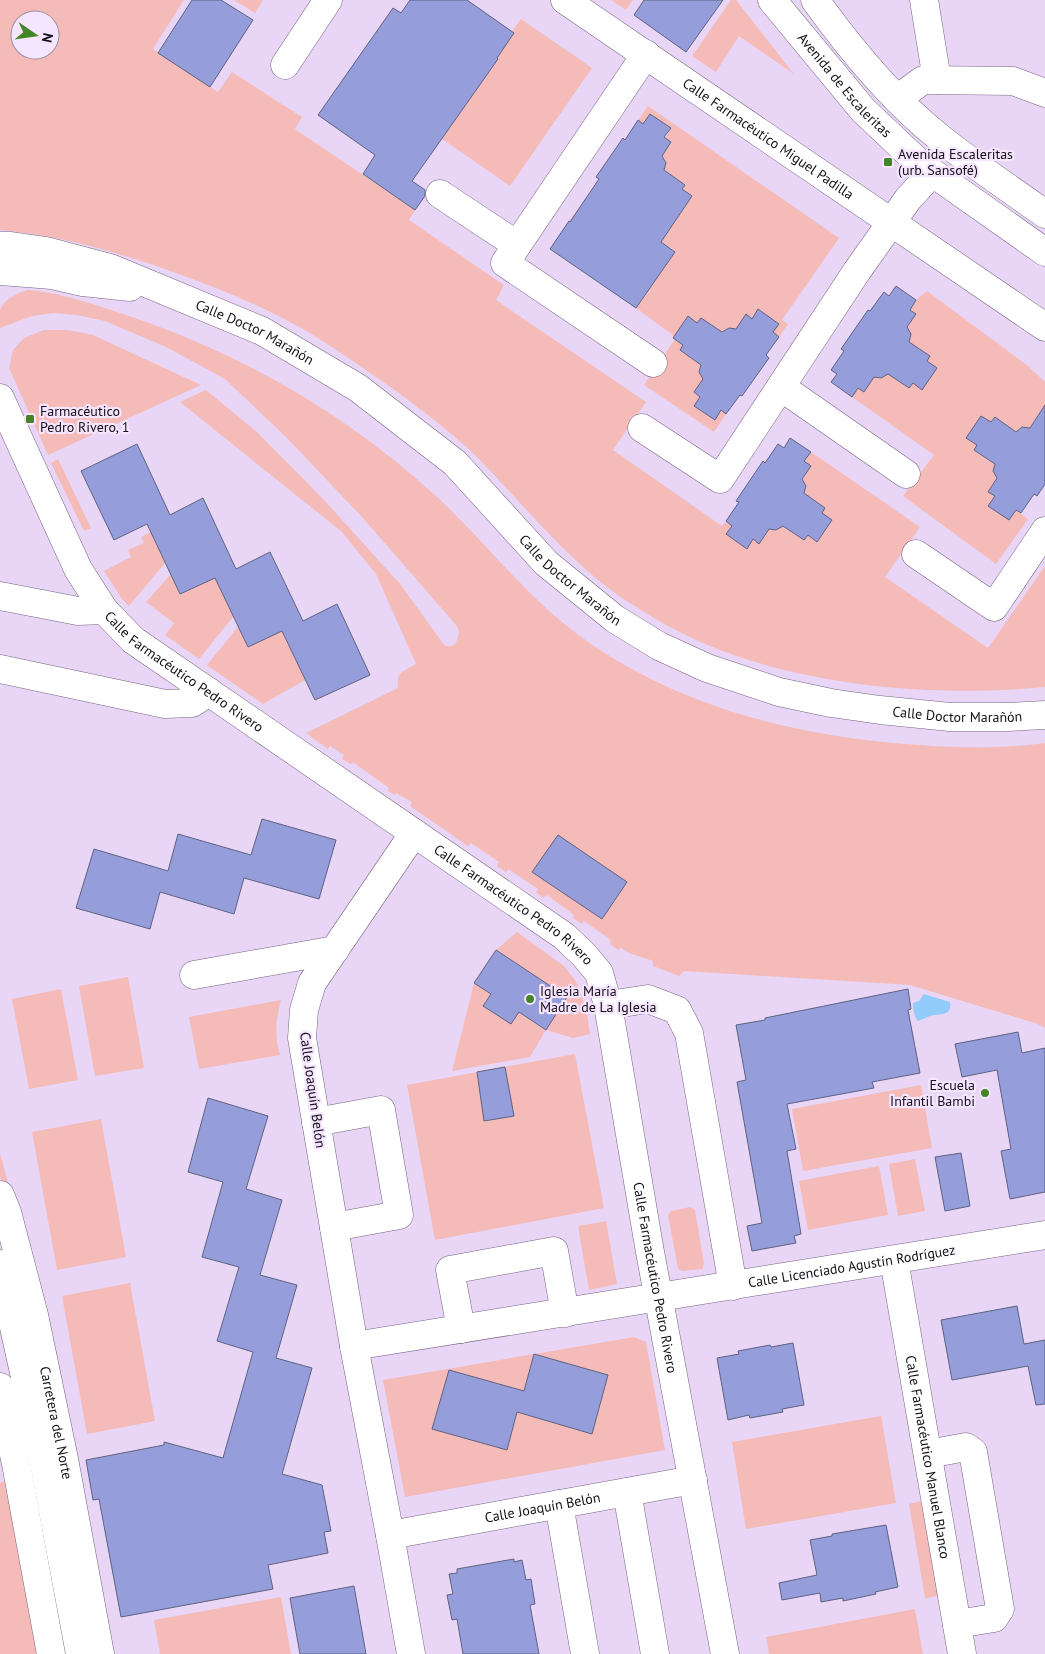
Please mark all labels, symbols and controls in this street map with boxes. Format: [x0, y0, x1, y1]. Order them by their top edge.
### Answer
north arrow [10, 10, 60, 60]
street label: Avenida de Escaleritas [794, 29, 895, 141]
text: N [38, 31, 57, 44]
street label: Calle Farmacéutico Miguel Padilla [679, 74, 857, 203]
place label: Avenida Escaleritas (urb. Sansofé) [898, 145, 1013, 179]
marker: Avenida Escaleritas (urb. Sansofé) [882, 156, 894, 168]
street label: Calle Doctor Marañón [193, 295, 317, 369]
place label: Farmacéutico Pedro Rivero, 1 [40, 402, 129, 436]
marker: Farmacéutico Pedro Rivero, 1 [24, 413, 36, 425]
street label: Calle Doctor Marañón [515, 531, 624, 630]
street label: Calle Farmacéutico Pedro Rivero [101, 607, 267, 736]
street label: Calle Doctor Marañón [892, 702, 1023, 726]
street label: Calle Farmacéutico Pedro Rivero [430, 840, 597, 969]
place label: Iglesia María Madre de La Iglesia [540, 982, 657, 1016]
marker: Iglesia María Madre de La Iglesia [524, 993, 536, 1005]
street label: Calle Joaquín Belón [296, 1031, 330, 1149]
place label: Escuela Infantil Bambi [890, 1076, 975, 1110]
marker: Escuela Infantil Bambi [979, 1087, 991, 1099]
street label: Calle Farmacéutico Pedro Rivero [629, 1181, 681, 1375]
street label: Calle Licenciado Agustín Rodríguez [747, 1241, 956, 1292]
street label: Calle Farmacéutico Manuel Blanco [902, 1354, 954, 1560]
street label: Carretera del Norte [36, 1365, 77, 1481]
street label: Calle Joaquín Belón [483, 1488, 602, 1527]

